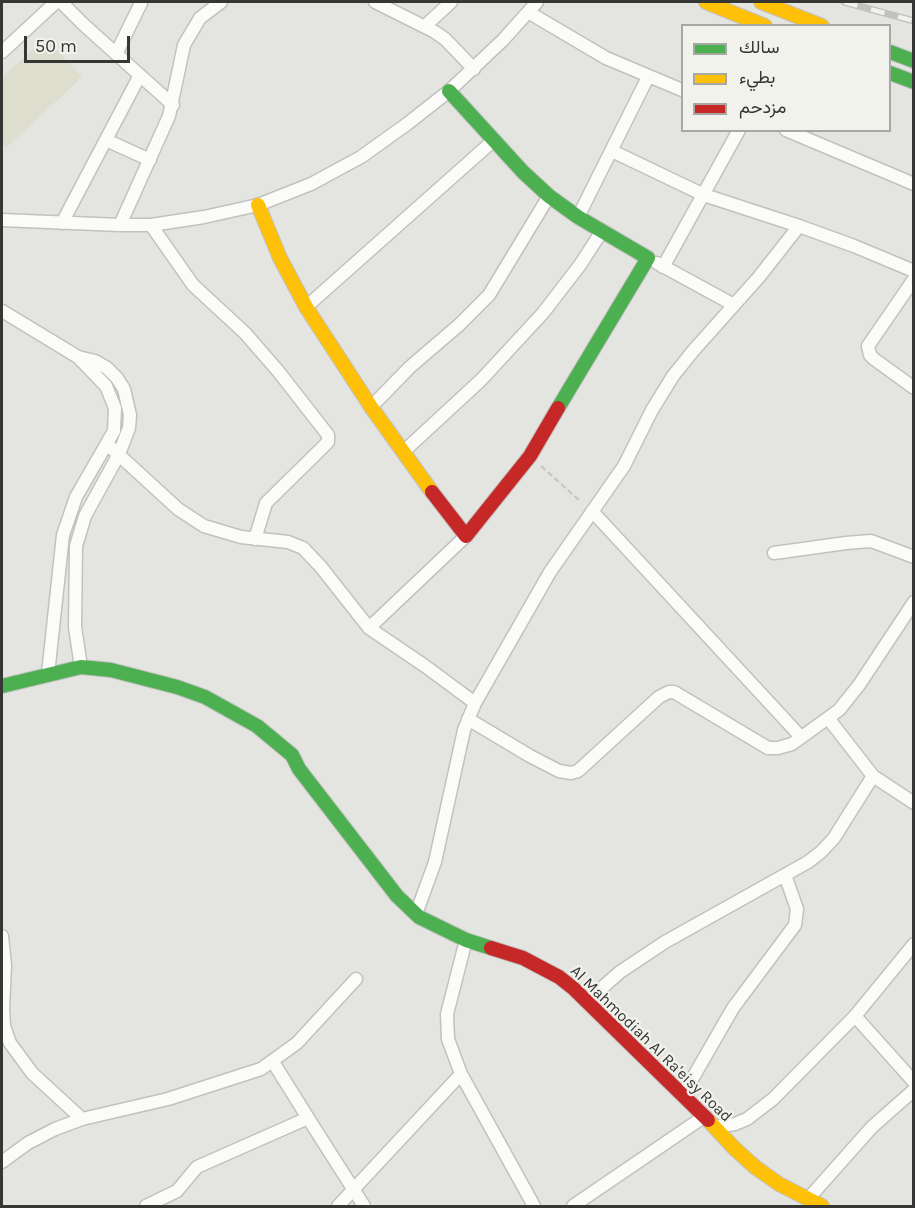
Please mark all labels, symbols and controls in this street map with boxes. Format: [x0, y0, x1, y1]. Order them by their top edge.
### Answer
scale bar [27, 24, 134, 62]
legend [681, 24, 891, 132]
text: 50 m [35, 35, 77, 57]
text: سالك [739, 36, 779, 58]
text: بطيء [739, 66, 775, 88]
text: مزدحم [739, 96, 786, 118]
street label: Al Mahmodiah Al Ra'eisy Road [566, 962, 736, 1126]

